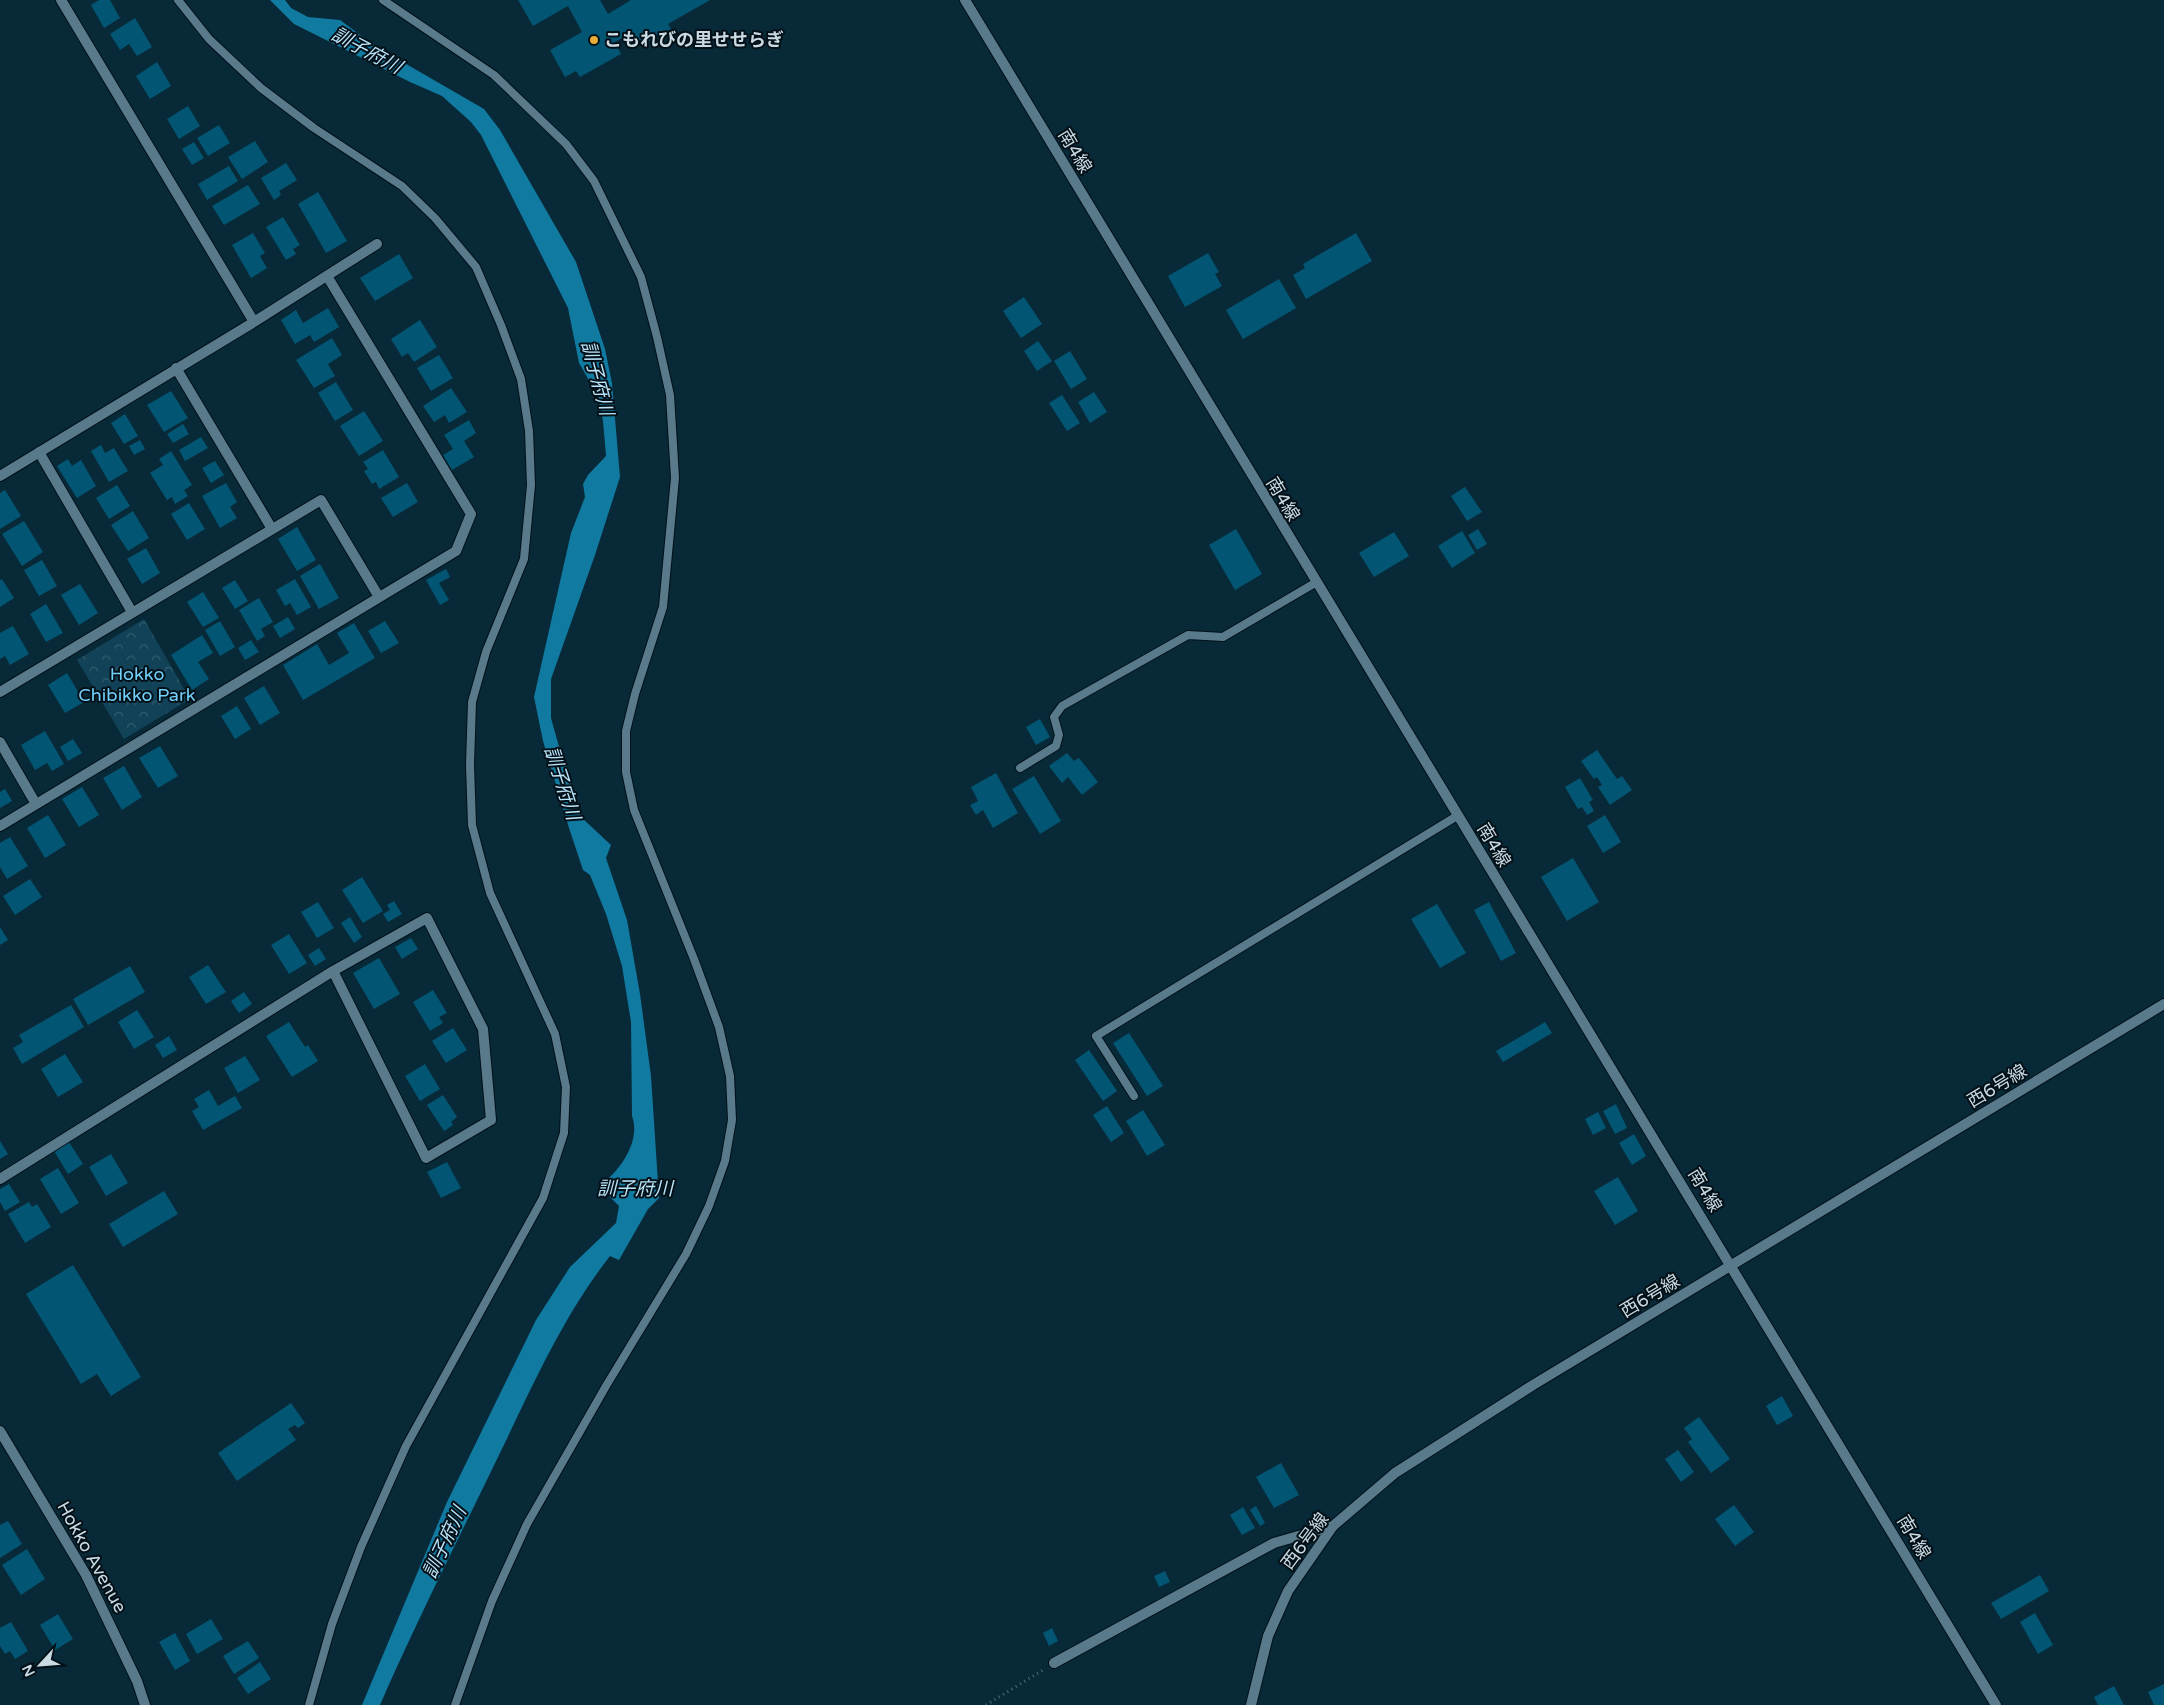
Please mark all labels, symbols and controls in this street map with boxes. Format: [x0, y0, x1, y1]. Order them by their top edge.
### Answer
water label: 訓子府川 [328, 23, 407, 79]
place label: こもれびの里せせらぎ [604, 29, 784, 51]
marker: こもれびの里せせらぎ [588, 34, 600, 46]
street label: 南4線 [1053, 125, 1097, 177]
water label: 訓子府川 [577, 339, 618, 420]
street label: 南4線 [1261, 473, 1305, 525]
park label: Hokko Chibikko Park [78, 663, 196, 706]
water label: 訓子府川 [540, 744, 585, 825]
street label: 南4線 [1472, 819, 1516, 871]
street label: 西6号線 [1963, 1060, 2031, 1112]
street label: 南4線 [1683, 1164, 1727, 1216]
water label: 訓子府川 [597, 1178, 675, 1200]
street label: 西6号線 [1616, 1270, 1684, 1322]
street label: Hokko Avenue [52, 1498, 132, 1616]
water label: 訓子府川 [419, 1502, 472, 1582]
street label: 西6号線 [1277, 1508, 1333, 1574]
street label: 南4線 [1892, 1511, 1936, 1563]
north arrow [15, 1640, 65, 1690]
text: N [19, 1662, 39, 1679]

